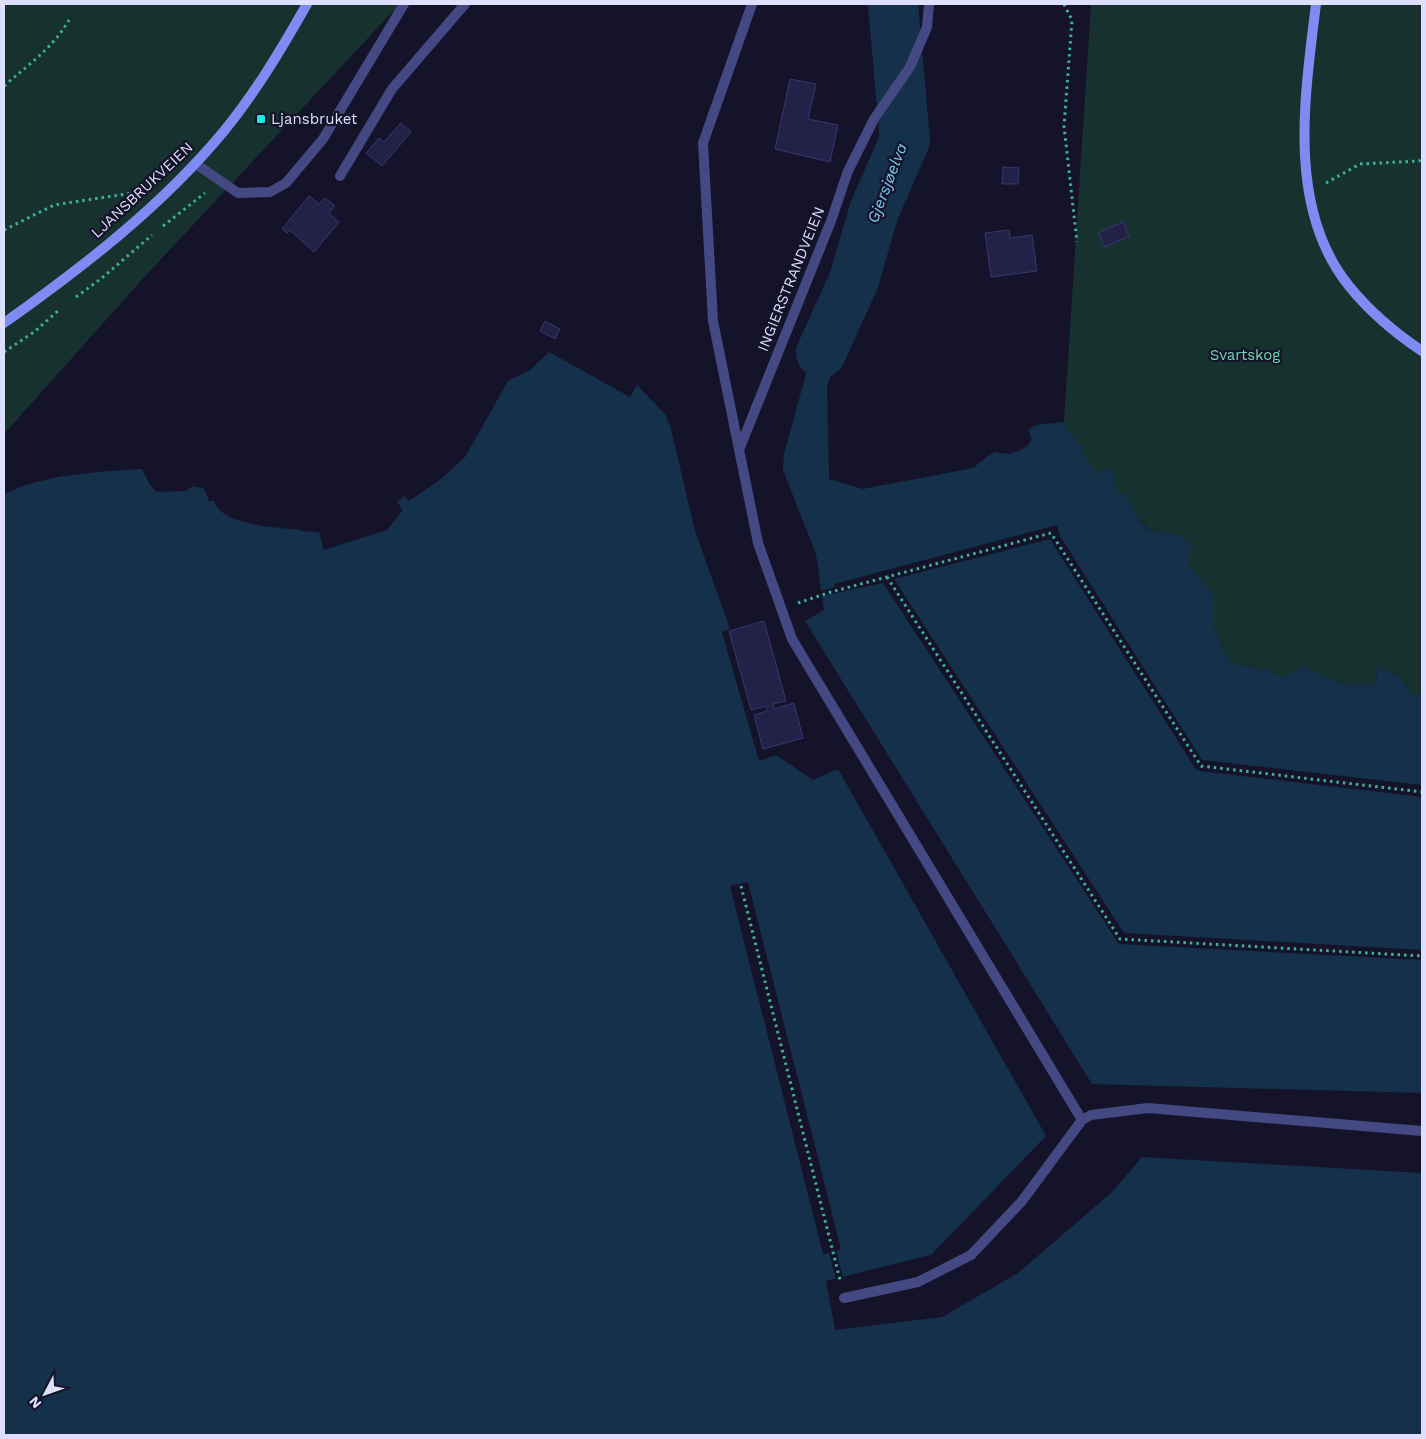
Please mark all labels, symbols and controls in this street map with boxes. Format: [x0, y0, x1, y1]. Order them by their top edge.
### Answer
place label: Ljansbruket [271, 110, 358, 128]
marker: Ljansbruket [255, 113, 267, 125]
street label: LJANSBRUKVEIEN [88, 138, 196, 242]
water label: Gjersjøelva [863, 140, 911, 226]
street label: INGIERSTRANDVEIEN [754, 204, 828, 354]
park label: Svartskog [1210, 346, 1280, 364]
north arrow [20, 1369, 70, 1419]
text: N [26, 1393, 45, 1412]

